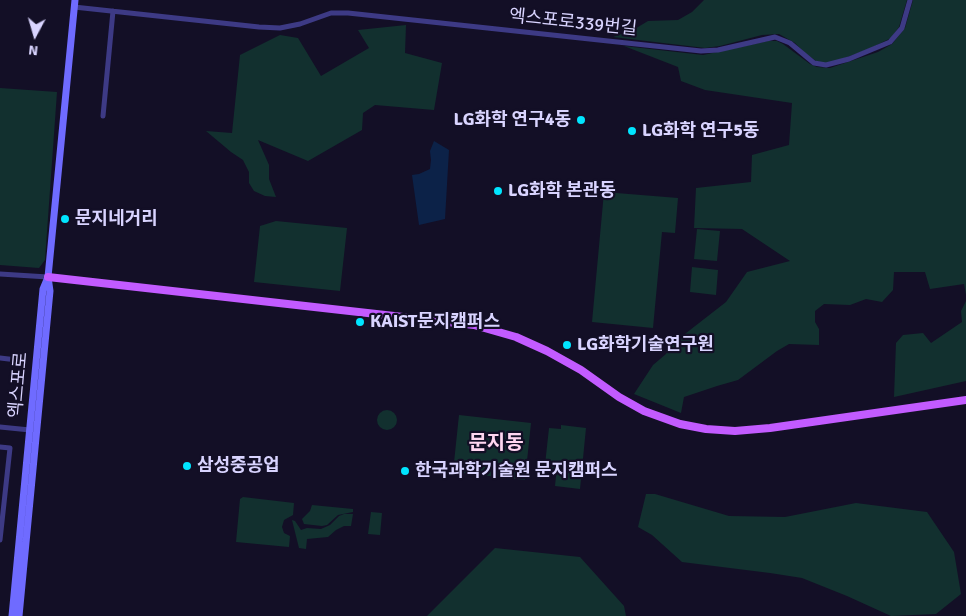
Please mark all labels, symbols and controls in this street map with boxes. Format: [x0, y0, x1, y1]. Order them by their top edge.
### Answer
street label: 엑스포로339번길 [508, 6, 638, 40]
north arrow [10, 10, 60, 60]
text: N [28, 41, 39, 59]
place label: LG화학 연구4동 [454, 109, 571, 131]
marker: LG화학 연구4동 [575, 114, 587, 126]
place label: LG화학 연구5동 [642, 120, 759, 142]
marker: LG화학 연구5동 [626, 125, 638, 137]
place label: LG화학 본관동 [508, 180, 616, 202]
marker: LG화학 본관동 [492, 185, 504, 197]
place label: 문지네거리 [75, 208, 158, 230]
marker: 문지네거리 [59, 213, 71, 225]
place label: KAIST문지캠퍼스 [370, 311, 500, 333]
marker: KAIST문지캠퍼스 [354, 316, 366, 328]
place label: LG화학기술연구원 [577, 334, 714, 356]
marker: LG화학기술연구원 [561, 339, 573, 351]
street label: 엑스포로 [5, 351, 33, 419]
district label: 문지동 [468, 432, 524, 456]
place label: 삼성중공업 [197, 455, 280, 477]
marker: 삼성중공업 [181, 460, 193, 472]
place label: 한국과학기술원 문지캠퍼스 [415, 460, 618, 482]
marker: 한국과학기술원 문지캠퍼스 [399, 465, 411, 477]

